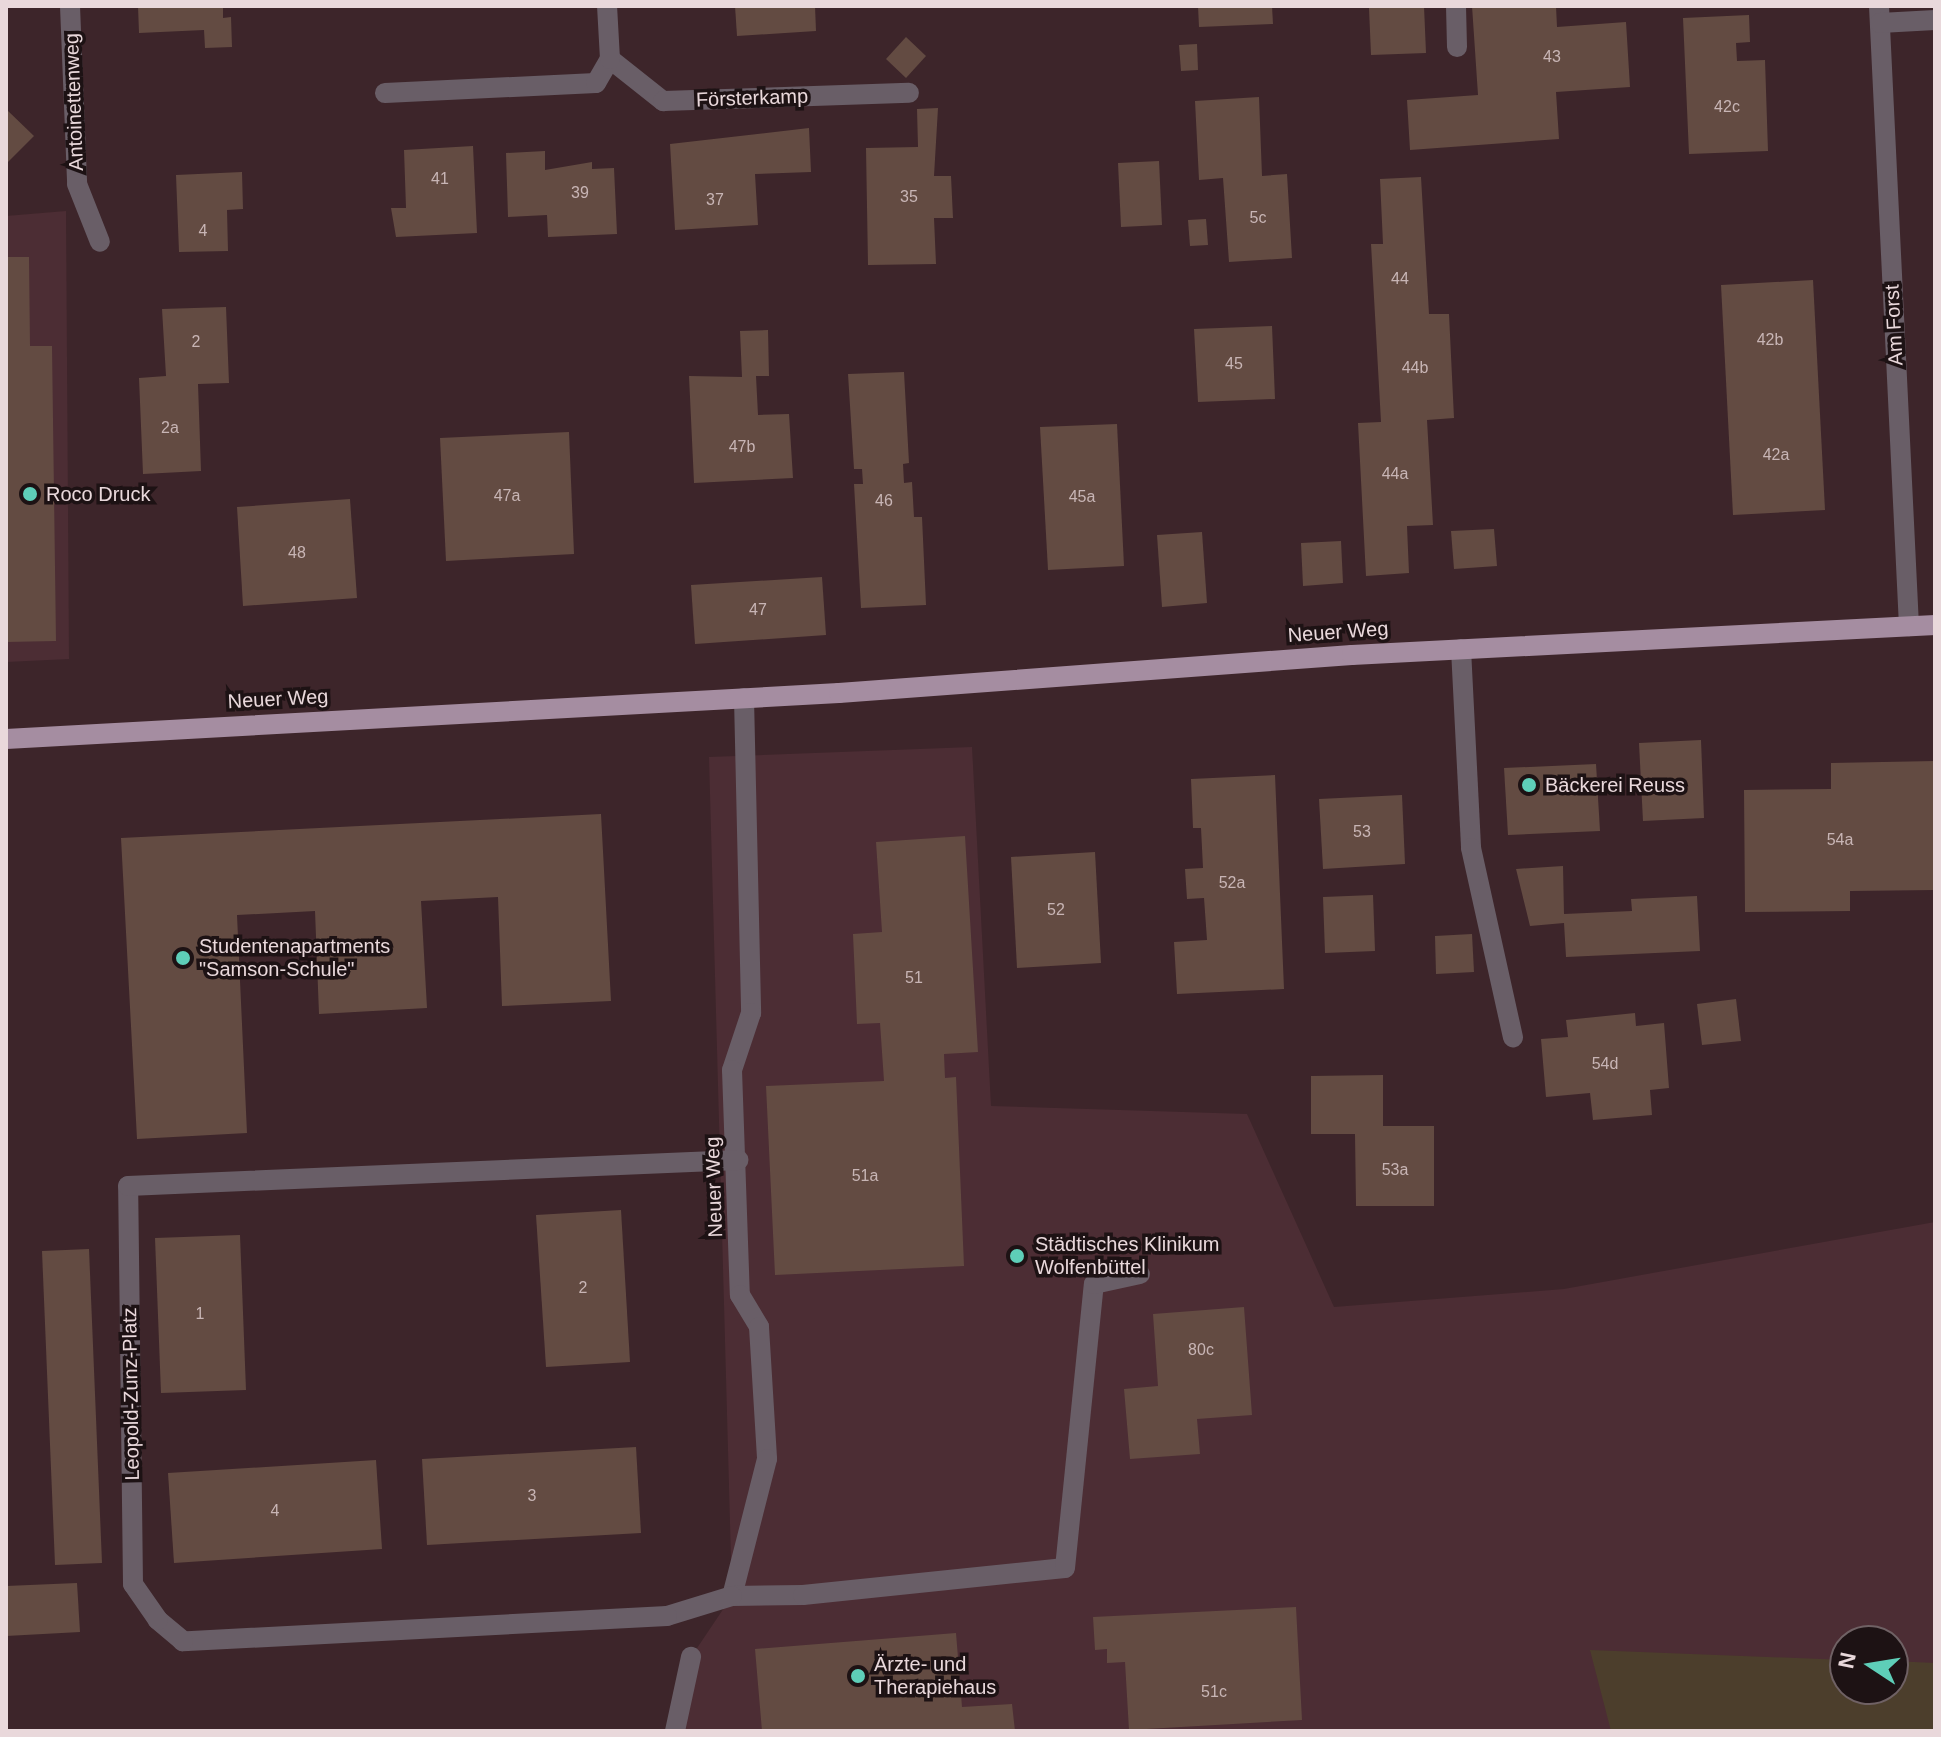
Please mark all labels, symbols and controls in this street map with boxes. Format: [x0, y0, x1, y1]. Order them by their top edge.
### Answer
street label: Antoinettenweg [60, 33, 88, 171]
house number: 43 [1543, 47, 1561, 67]
street label: Försterkamp [695, 84, 809, 112]
house number: 42c [1714, 97, 1740, 117]
house number: 41 [431, 169, 449, 189]
house number: 39 [571, 183, 589, 203]
house number: 35 [900, 187, 918, 207]
house number: 37 [706, 190, 724, 210]
house number: 5c [1250, 208, 1266, 228]
house number: 4 [199, 221, 207, 241]
house number: 44 [1391, 269, 1409, 289]
street label: Am Forst [1880, 284, 1908, 366]
house number: 42b [1757, 330, 1783, 350]
house number: 2 [192, 332, 200, 352]
house number: 45 [1225, 354, 1243, 374]
house number: 44b [1402, 358, 1428, 378]
house number: 2a [161, 418, 179, 438]
house number: 47b [729, 437, 755, 457]
house number: 42a [1763, 445, 1789, 465]
house number: 44a [1382, 464, 1408, 484]
place label: Roco Druck [46, 482, 150, 506]
marker: Roco Druck [21, 485, 39, 503]
house number: 47a [494, 486, 520, 506]
house number: 45a [1069, 487, 1095, 507]
house number: 46 [875, 491, 893, 511]
house number: 48 [288, 543, 306, 563]
house number: 47 [749, 600, 767, 620]
street label: Neuer Weg [1287, 617, 1389, 647]
street label: Neuer Weg [227, 684, 329, 714]
place label: Bäckerei Reuss [1545, 773, 1685, 797]
marker: Bäckerei Reuss [1520, 776, 1538, 794]
house number: 53 [1353, 822, 1371, 842]
house number: 54a [1827, 830, 1853, 850]
house number: 52a [1219, 873, 1245, 893]
house number: 52 [1047, 900, 1065, 920]
place label: Studentenapartments "Samson-Schule" [199, 934, 390, 981]
marker: Studentenapartments "Samson-Schule" [174, 949, 192, 967]
house number: 51 [905, 968, 923, 988]
house number: 54d [1592, 1054, 1618, 1074]
street label: Neuer Weg [700, 1136, 728, 1238]
house number: 53a [1382, 1160, 1408, 1180]
house number: 51a [852, 1166, 878, 1186]
place label: Städtisches Klinikum Wolfenbüttel [1035, 1232, 1220, 1279]
marker: Städtisches Klinikum Wolfenbüttel [1006, 1245, 1028, 1267]
house number: 2 [579, 1278, 587, 1298]
house number: 1 [196, 1304, 204, 1324]
street label: Leopold-Zunz-Platz [117, 1307, 145, 1481]
house number: 80c [1188, 1340, 1214, 1360]
house number: 3 [528, 1486, 536, 1506]
house number: 4 [271, 1501, 279, 1521]
north arrow [1829, 1625, 1909, 1705]
text: N [1833, 1650, 1861, 1671]
place label: Ärzte- und Therapiehaus [874, 1652, 996, 1699]
marker: Ärzte- und Therapiehaus [849, 1667, 867, 1685]
house number: 51c [1201, 1682, 1227, 1702]

